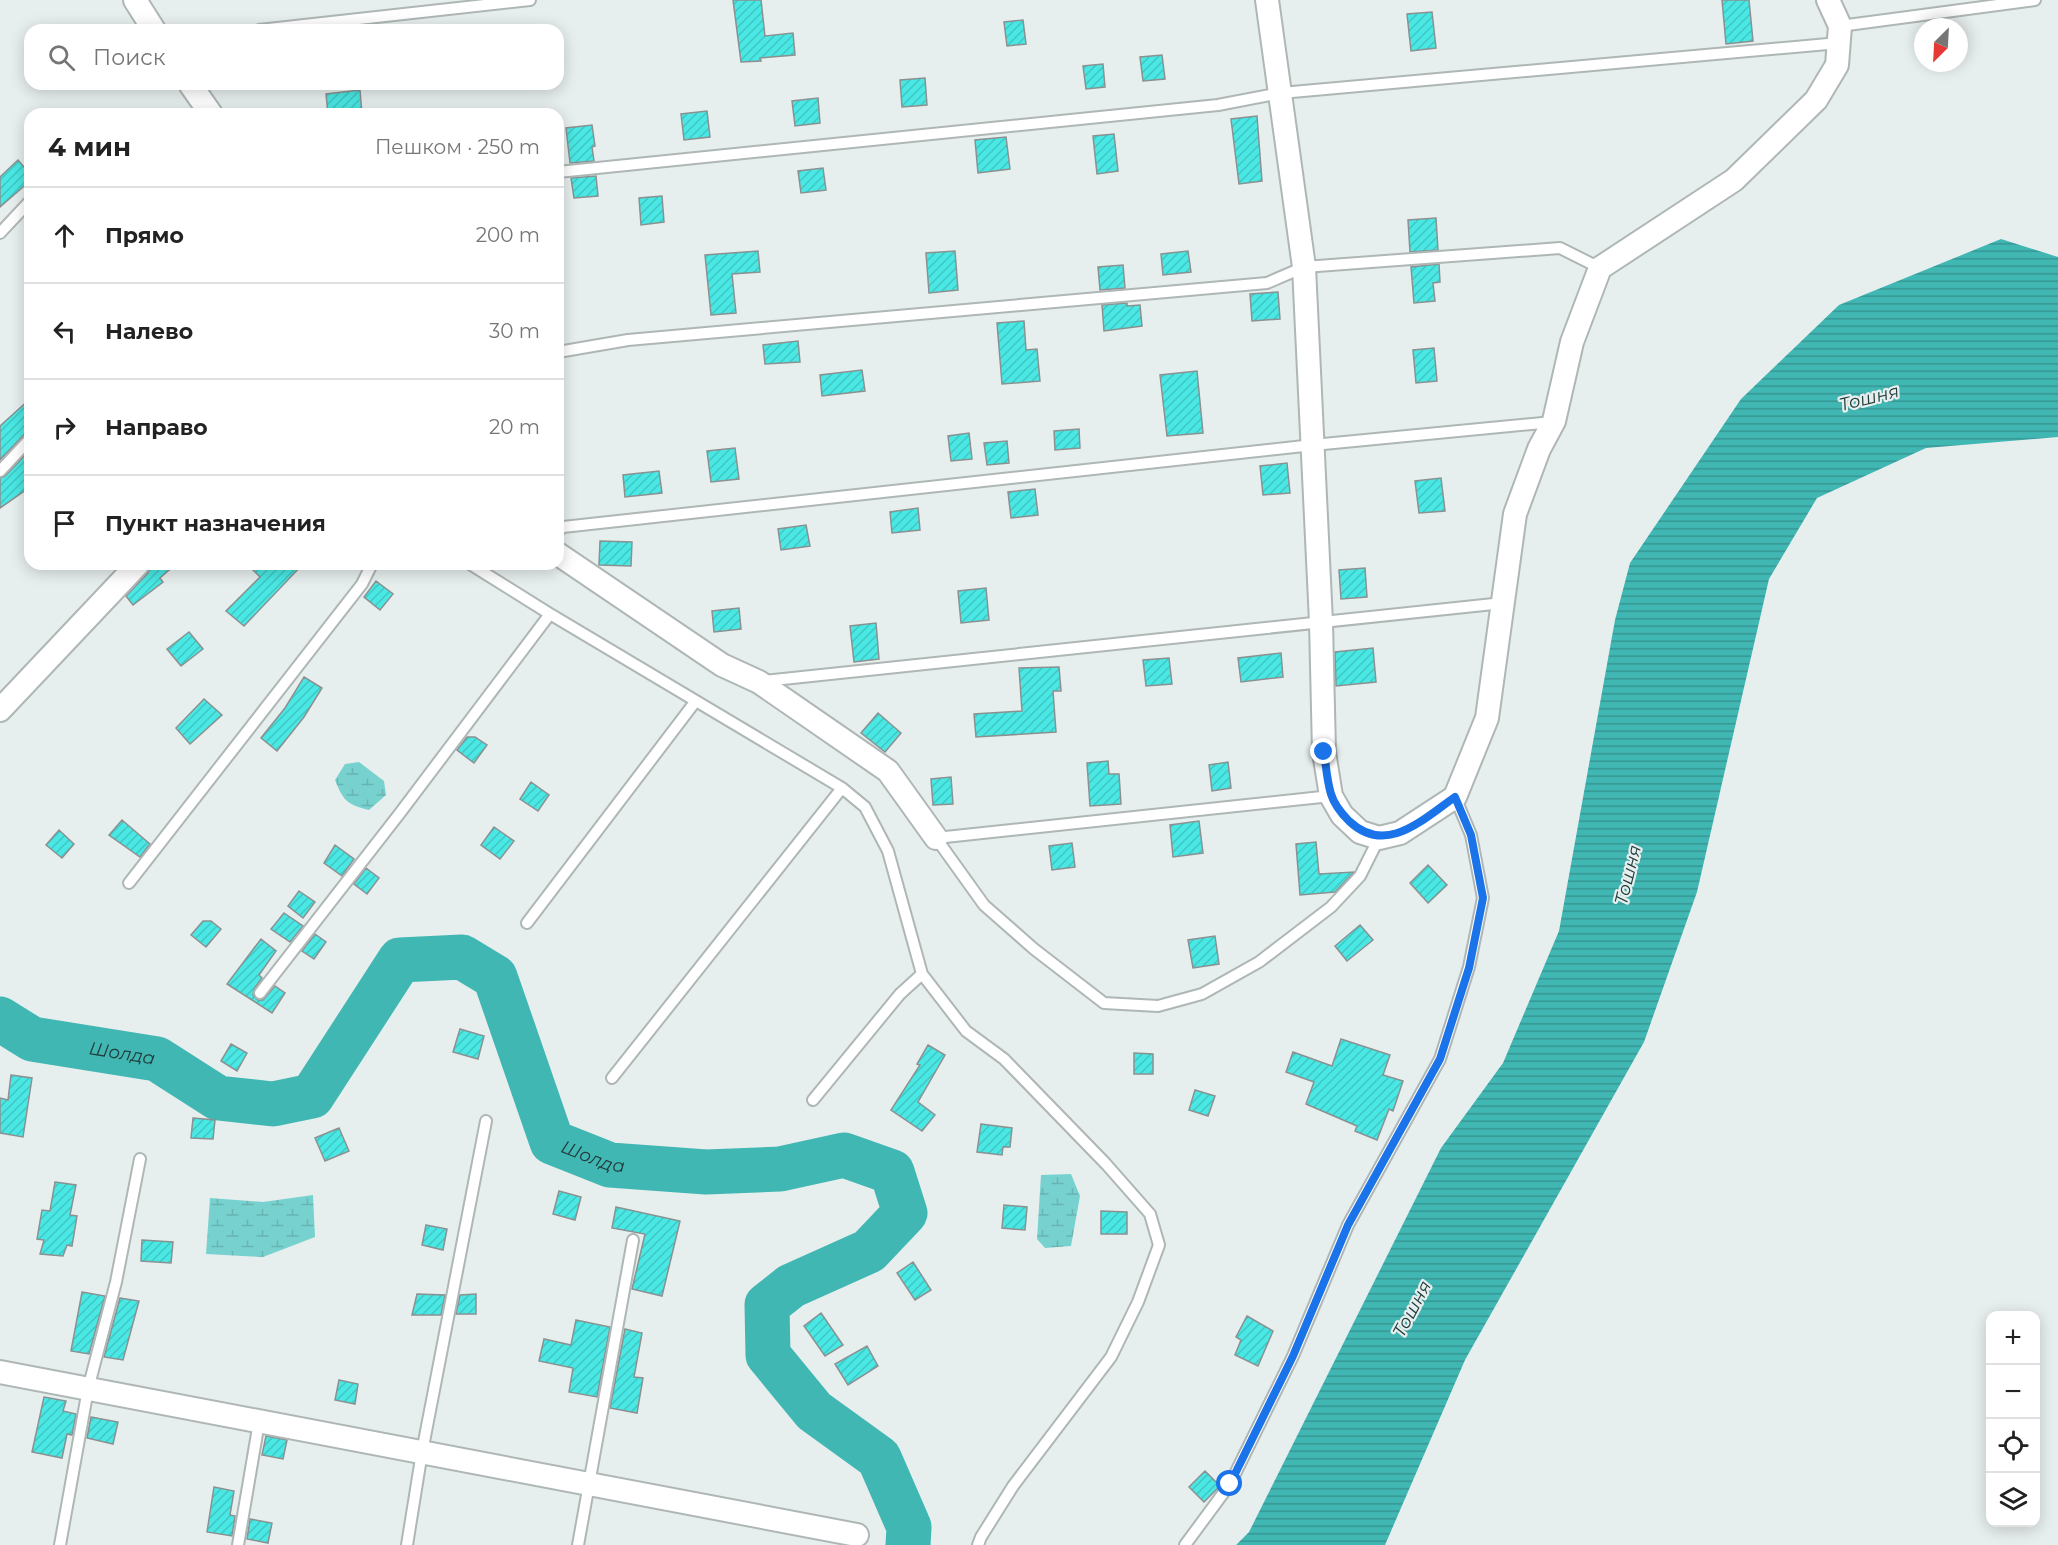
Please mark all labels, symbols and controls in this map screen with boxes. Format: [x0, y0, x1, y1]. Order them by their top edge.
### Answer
north arrow [1914, 18, 1968, 72]
search box [24, 24, 564, 90]
icon: search [45, 41, 78, 74]
text: Поиск [93, 44, 165, 71]
text: 4 мин [48, 131, 131, 163]
text: Пешком · 250 m [375, 135, 540, 159]
icon: ahead [48, 219, 81, 252]
text: Прямо [105, 222, 184, 249]
text: 200 m [476, 223, 540, 247]
icon: left [48, 315, 81, 348]
text: Налево [105, 318, 193, 345]
text: 30 m [489, 319, 540, 343]
water label: Тошня [1837, 380, 1901, 416]
icon: right [48, 411, 81, 444]
text: Направо [105, 414, 208, 441]
text: 20 m [489, 415, 540, 439]
icon: arrive [48, 507, 81, 540]
text: Пункт назначения [105, 510, 326, 537]
route end [1310, 738, 1336, 764]
water label: Тошня [1610, 843, 1646, 907]
water label: Шолда [88, 1037, 157, 1070]
water label: Шолда [558, 1136, 626, 1177]
water label: Тошня [1388, 1277, 1436, 1341]
map controls [1986, 1311, 2040, 1527]
button: + [1986, 1311, 2040, 1365]
button: − [1986, 1365, 2040, 1419]
button: locate [1986, 1419, 2040, 1473]
route start [1216, 1470, 1242, 1496]
button: layers [1986, 1473, 2040, 1527]

